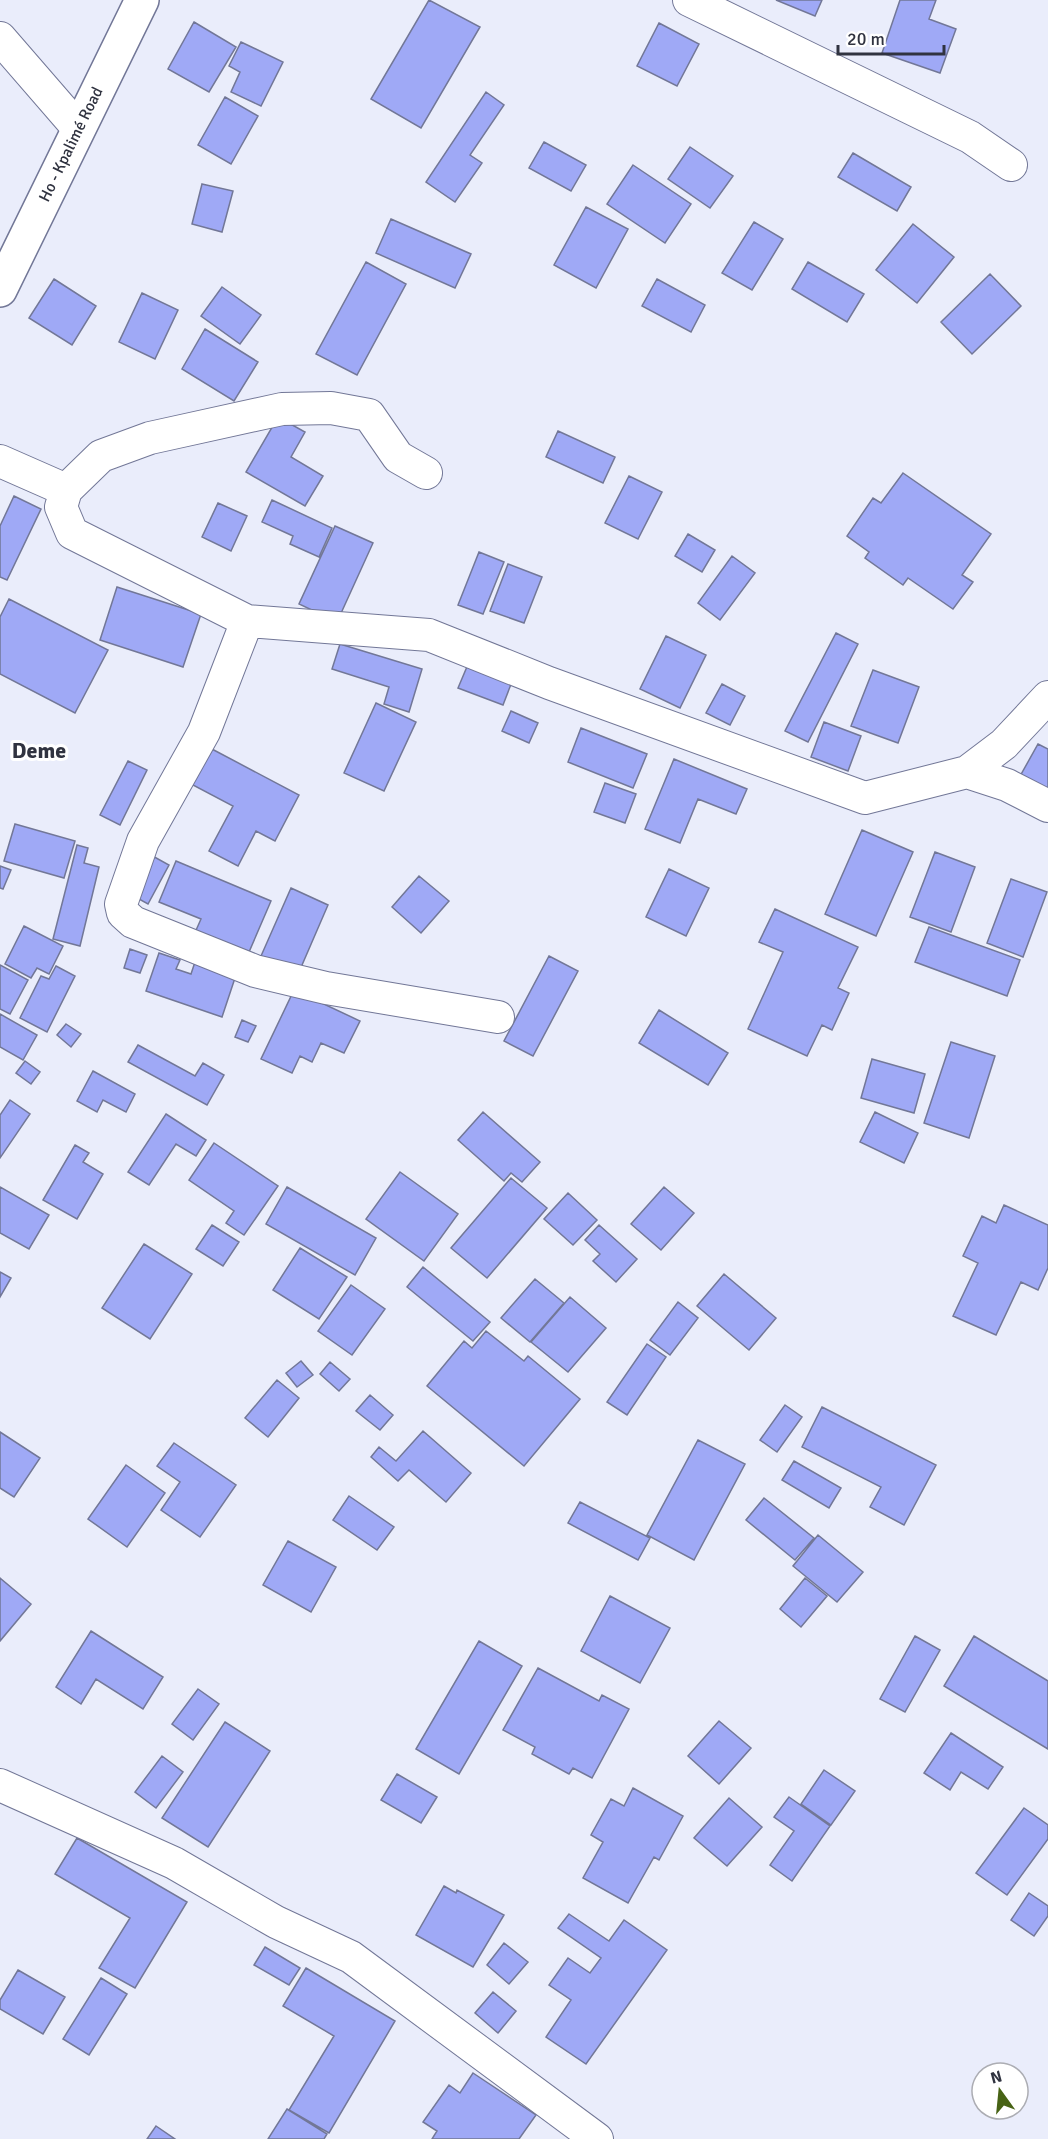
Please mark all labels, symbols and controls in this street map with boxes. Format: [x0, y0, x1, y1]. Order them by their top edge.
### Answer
scale bar [838, 18, 944, 56]
text: 20 m [847, 28, 885, 50]
street label: Ho - Kpalimé Road [34, 84, 107, 205]
district label: Deme [12, 737, 66, 764]
north arrow [970, 2061, 1030, 2121]
text: N [988, 2066, 1004, 2089]

